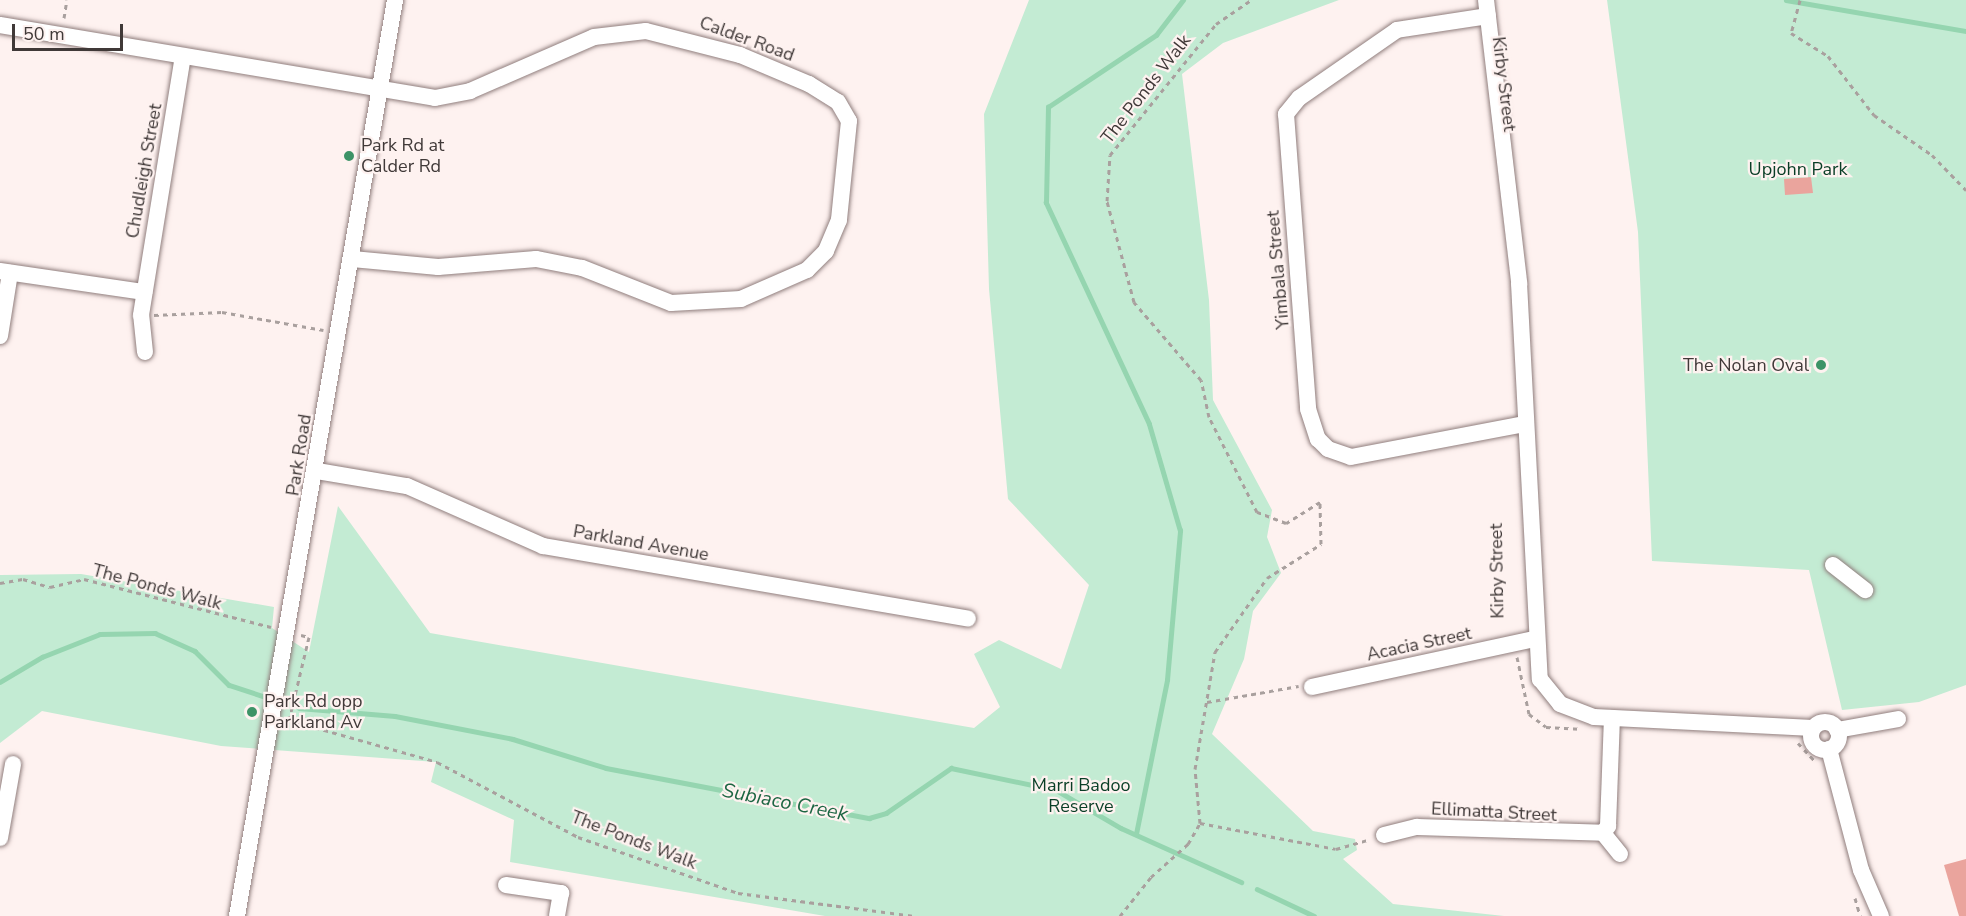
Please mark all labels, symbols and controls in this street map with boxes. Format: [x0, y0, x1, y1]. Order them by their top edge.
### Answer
scale bar [15, 12, 126, 50]
street label: Calder Road [697, 12, 797, 66]
text: 50 m [23, 22, 65, 46]
street label: The Ponds Walk [1097, 30, 1195, 148]
street label: Kirby Street [1487, 35, 1521, 133]
street label: Chudleigh Street [122, 102, 166, 240]
place label: Park Rd at Calder Rd [361, 135, 444, 178]
marker: Park Rd at Calder Rd [342, 149, 356, 163]
park label: Upjohn Park [1749, 158, 1847, 180]
street label: Yimbala Street [1262, 210, 1294, 330]
place label: The Nolan Oval [1683, 354, 1809, 376]
marker: The Nolan Oval [1814, 358, 1828, 372]
street label: Park Road [282, 413, 316, 497]
street label: Parkland Avenue [571, 520, 711, 566]
street label: Kirby Street [1485, 523, 1509, 619]
street label: The Ponds Walk [90, 559, 224, 615]
street label: Acacia Street [1365, 622, 1473, 666]
place label: Park Rd opp Parkland Av [264, 691, 363, 734]
marker: Park Rd opp Parkland Av [245, 705, 259, 719]
park label: Marri Badoo Reserve [1032, 775, 1130, 818]
water label: Subiaco Creek [720, 778, 850, 826]
street label: Ellimatta Street [1431, 798, 1557, 826]
street label: The Ponds Walk [568, 806, 700, 874]

